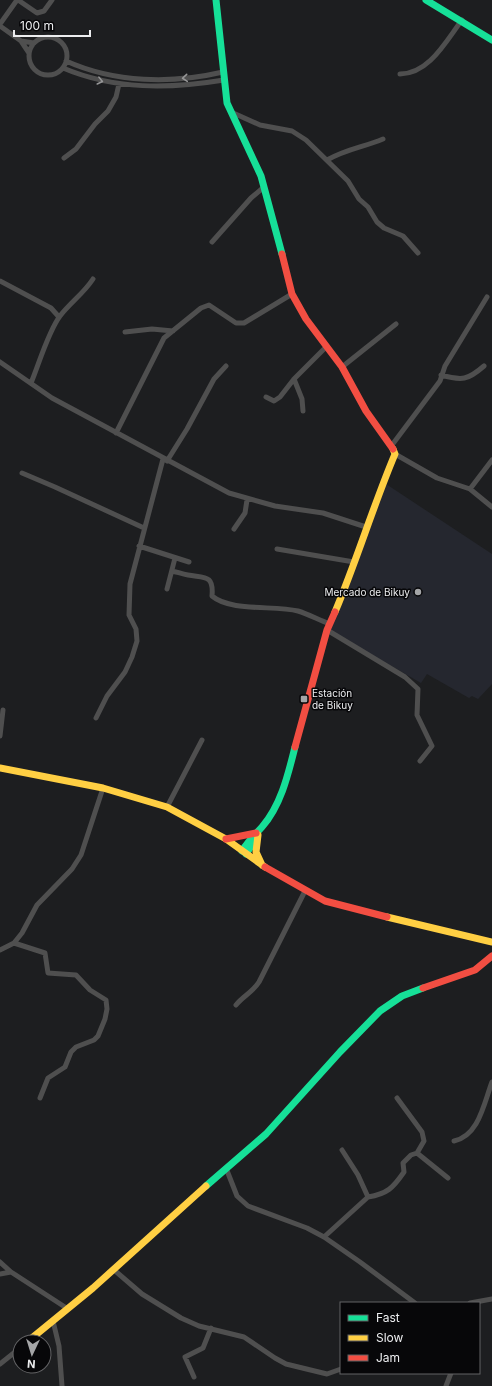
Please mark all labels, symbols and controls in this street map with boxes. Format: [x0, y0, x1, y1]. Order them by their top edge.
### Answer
scale bar [14, 12, 90, 38]
text: 100 m [20, 18, 54, 33]
one-way arrow [182, 73, 188, 82]
one-way arrow [97, 76, 103, 84]
place label: Mercado de Bikuy [324, 586, 410, 598]
marker: Mercado de Bikuy [413, 587, 423, 597]
place label: Estación de Bikuy [312, 687, 353, 711]
marker: Estación de Bikuy [299, 694, 309, 704]
legend [340, 1302, 480, 1374]
text: Fast [376, 1310, 400, 1325]
text: Slow [376, 1330, 404, 1345]
north arrow [12, 1334, 52, 1374]
text: Jam [376, 1350, 400, 1365]
text: N [27, 1357, 36, 1371]

